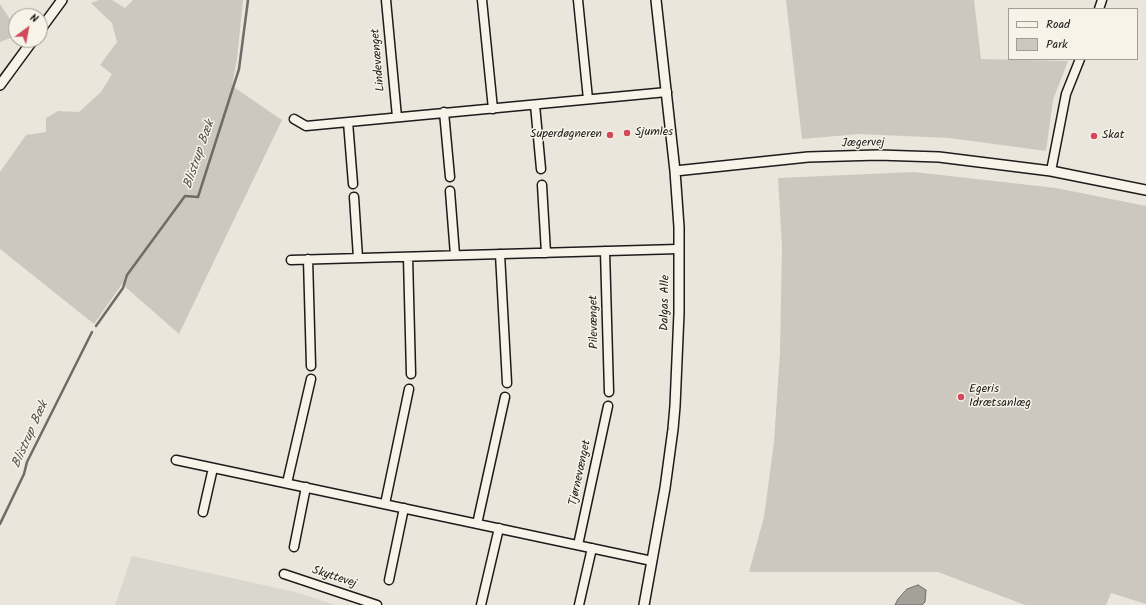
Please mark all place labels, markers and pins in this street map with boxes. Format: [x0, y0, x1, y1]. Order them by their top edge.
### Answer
place label: Sjumles [635, 126, 673, 140]
place label: Superdøgneren [530, 128, 602, 142]
marker: Sjumles [622, 128, 632, 138]
place label: Skat [1102, 129, 1124, 143]
marker: Superdøgneren [605, 130, 615, 140]
marker: Skat [1089, 131, 1099, 141]
place label: Egeris Idrætsanlæg [969, 383, 1031, 411]
marker: Egeris Idrætsanlæg [956, 392, 966, 402]

